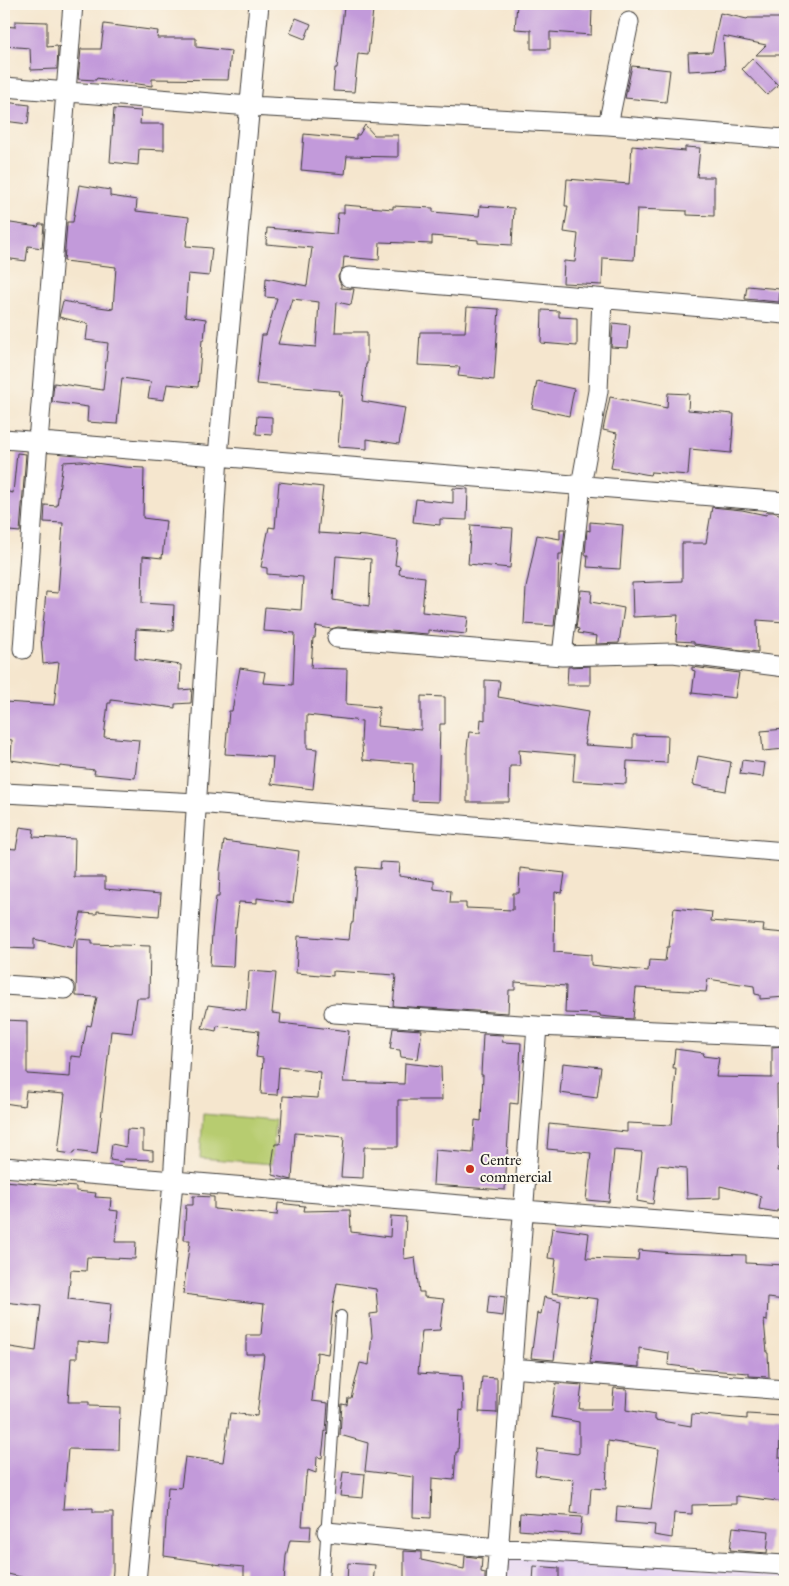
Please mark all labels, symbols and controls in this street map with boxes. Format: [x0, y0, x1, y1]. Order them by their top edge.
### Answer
place label: Centre commercial [480, 1151, 553, 1186]
marker: Centre commercial [464, 1163, 476, 1175]

